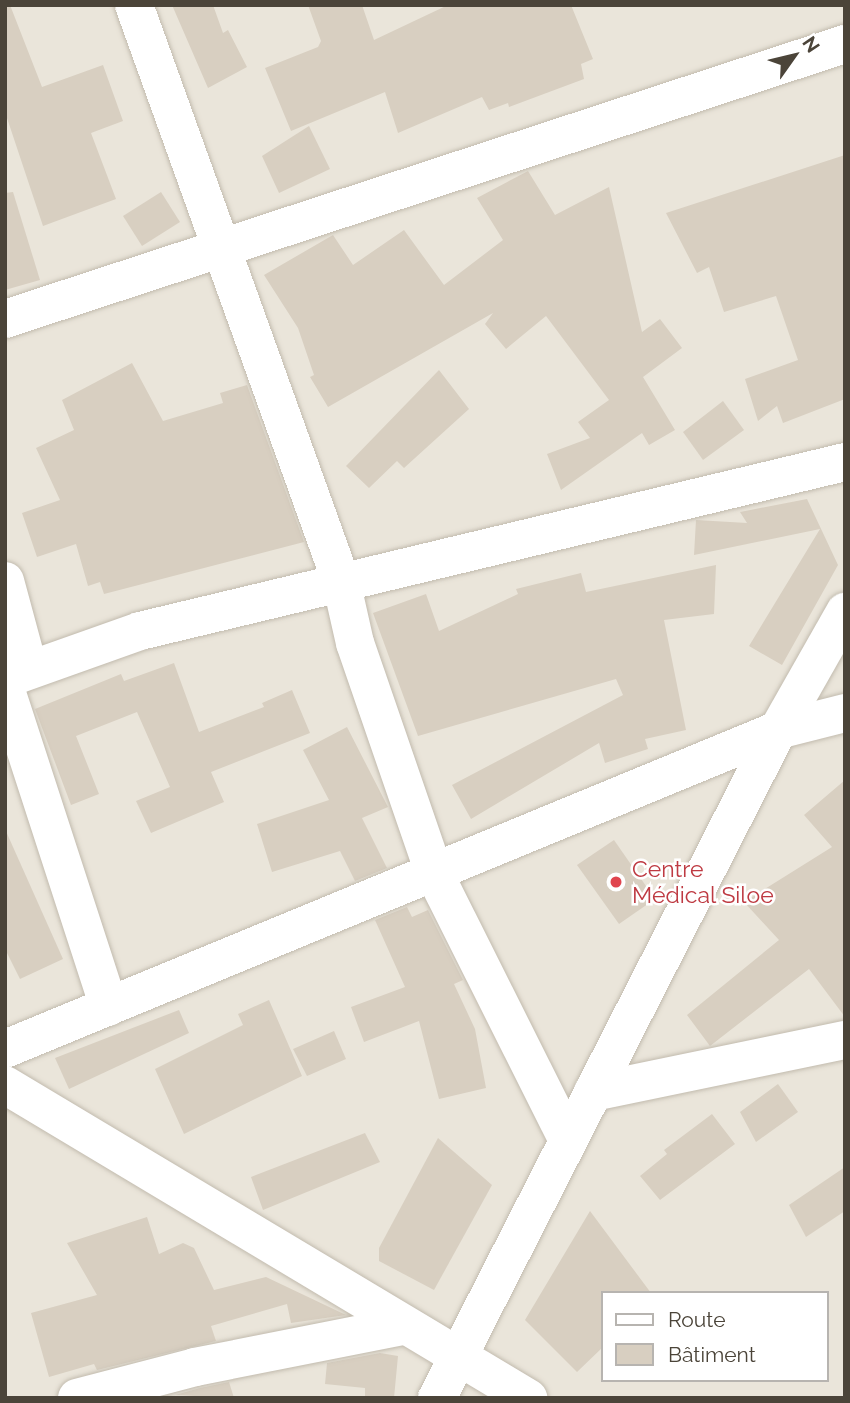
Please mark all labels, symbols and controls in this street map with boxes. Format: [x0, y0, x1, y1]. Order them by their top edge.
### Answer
north arrow [759, 21, 829, 91]
text: N [798, 32, 825, 56]
place label: Centre Médical Siloe [632, 855, 774, 909]
marker: Centre Médical Siloe [606, 872, 626, 892]
legend [602, 1291, 829, 1382]
text: Route [668, 1307, 726, 1332]
text: Bâtiment [668, 1342, 756, 1367]

